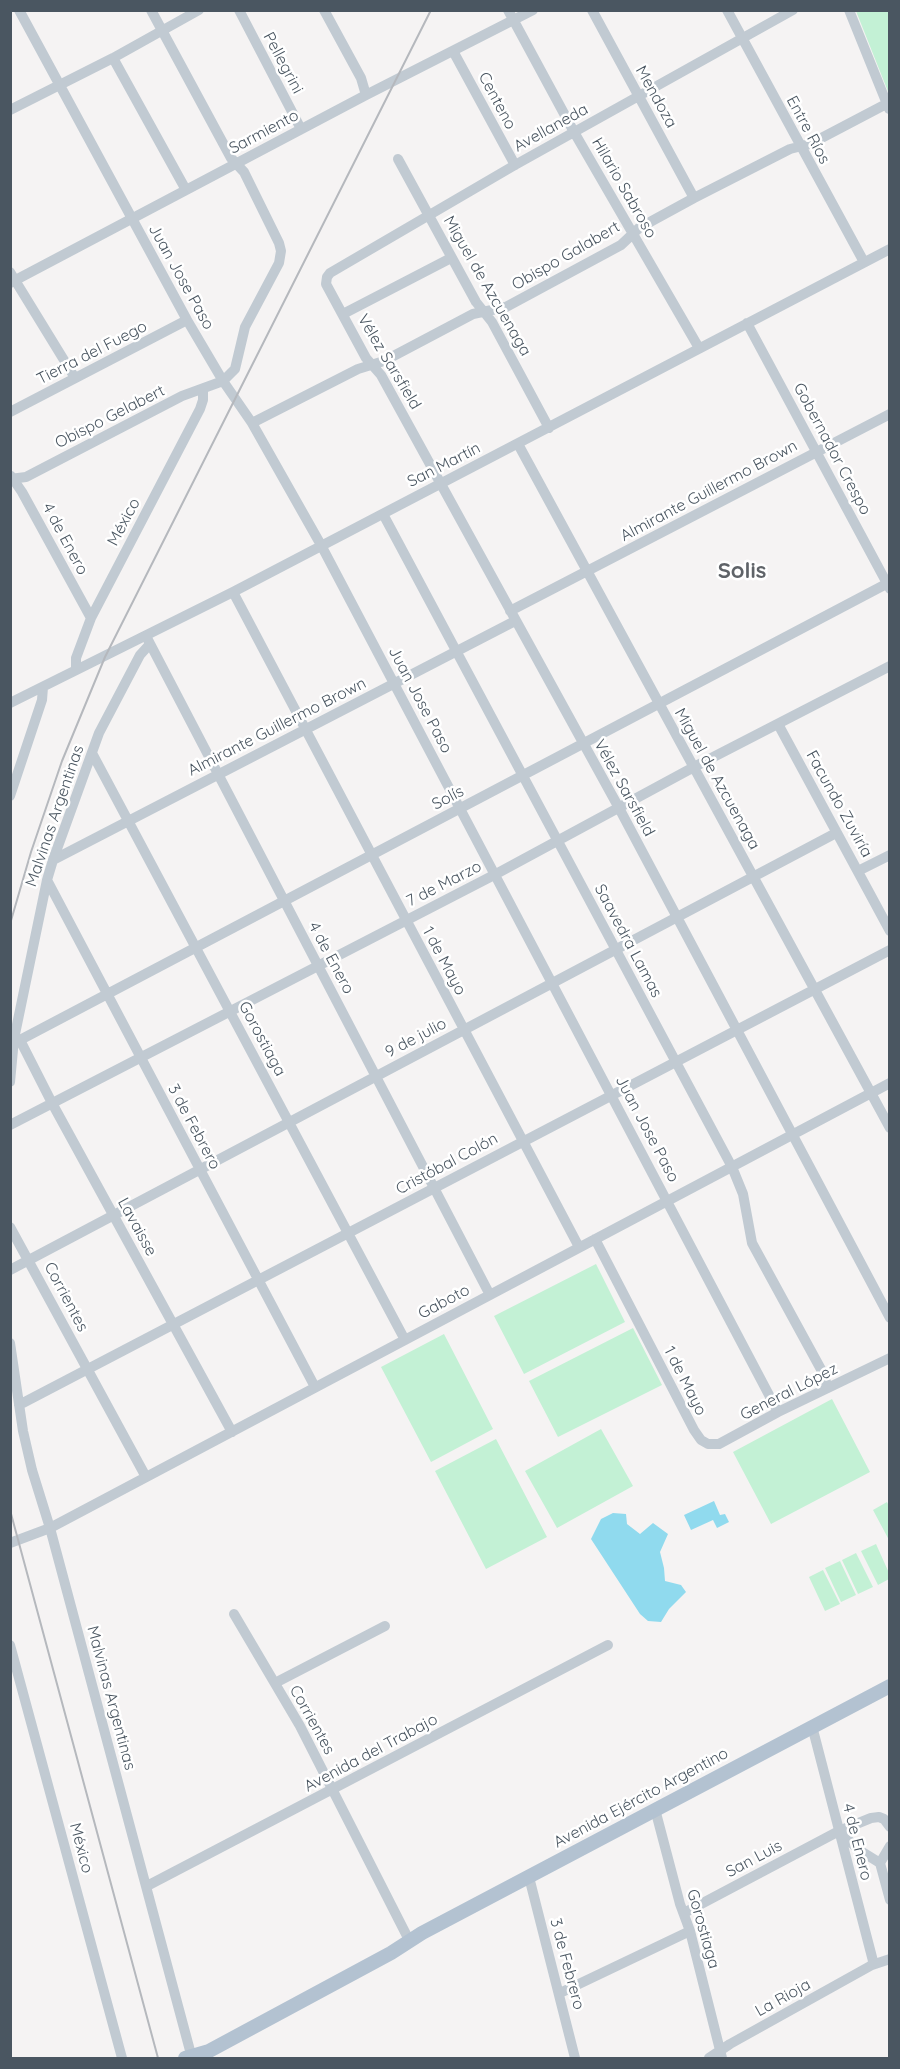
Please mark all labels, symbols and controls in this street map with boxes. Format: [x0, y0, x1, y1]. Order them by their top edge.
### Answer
street label: Pellegrini [259, 29, 307, 97]
street label: Mendoza [631, 63, 681, 131]
street label: Centeno [474, 69, 520, 133]
street label: Entre Ríos [782, 93, 834, 167]
street label: Avellaneda [510, 100, 592, 156]
street label: Sarmiento [226, 106, 302, 158]
street label: Hilario Sabroso [587, 134, 661, 242]
street label: Miguel de Azcuenaga [439, 213, 535, 359]
street label: Obispo Galabert [509, 217, 623, 295]
street label: Juan Jose Paso [144, 221, 218, 333]
street label: Vélez Sarsfield [353, 311, 425, 413]
street label: Tierra del Fuego [34, 317, 150, 389]
street label: Gobernador Crespo [789, 380, 875, 518]
street label: Obispo Gelabert [52, 381, 168, 453]
street label: Almirante Guillermo Brown [617, 436, 801, 546]
street label: San Martín [404, 438, 484, 492]
street label: México [103, 495, 145, 549]
street label: 4 de Enero [38, 500, 92, 578]
district label: Solis [718, 558, 766, 584]
street label: Juan Jose Paso [384, 644, 456, 756]
street label: Almirante Guillermo Brown [185, 674, 369, 780]
street label: Miguel de Azcuenaga [670, 705, 764, 853]
street label: Vélez Sarsfield [590, 736, 658, 840]
street label: Malvinas Argentinas [22, 743, 88, 889]
street label: Facundo Zuviría [802, 747, 876, 861]
street label: Solís [429, 782, 467, 814]
street label: 7 de Marzo [403, 857, 485, 911]
street label: Saavedra Lamas [590, 881, 666, 1001]
street label: 4 de Enero [304, 919, 358, 997]
street label: 1 de Mayo [418, 923, 470, 999]
street label: Gorostiaga [234, 998, 290, 1080]
street label: 9 de julio [382, 1014, 450, 1062]
street label: Juan Jose Paso [611, 1073, 683, 1185]
street label: 3 de Febrero [164, 1081, 224, 1173]
street label: Cristóbal Colón [393, 1129, 501, 1199]
street label: Lavaisse [113, 1195, 161, 1259]
street label: Corrientes [40, 1259, 92, 1335]
street label: Gaboto [415, 1281, 473, 1323]
street label: 1 de Mayo [659, 1343, 711, 1419]
street label: General López [737, 1359, 841, 1425]
street label: Malvinas Argentinas [83, 1624, 139, 1772]
street label: Corrientes [285, 1682, 339, 1758]
street label: Avenida del Trabajo [301, 1710, 441, 1796]
street label: Avenida Ejército Argentino [550, 1744, 732, 1852]
street label: 4 de Enero [838, 1801, 876, 1883]
street label: México [65, 1821, 97, 1875]
street label: San Luis [723, 1836, 785, 1882]
street label: Gorostiaga [682, 1887, 724, 1971]
street label: 3 de Febrero [546, 1916, 588, 2012]
street label: La Rioja [752, 1975, 814, 2021]

